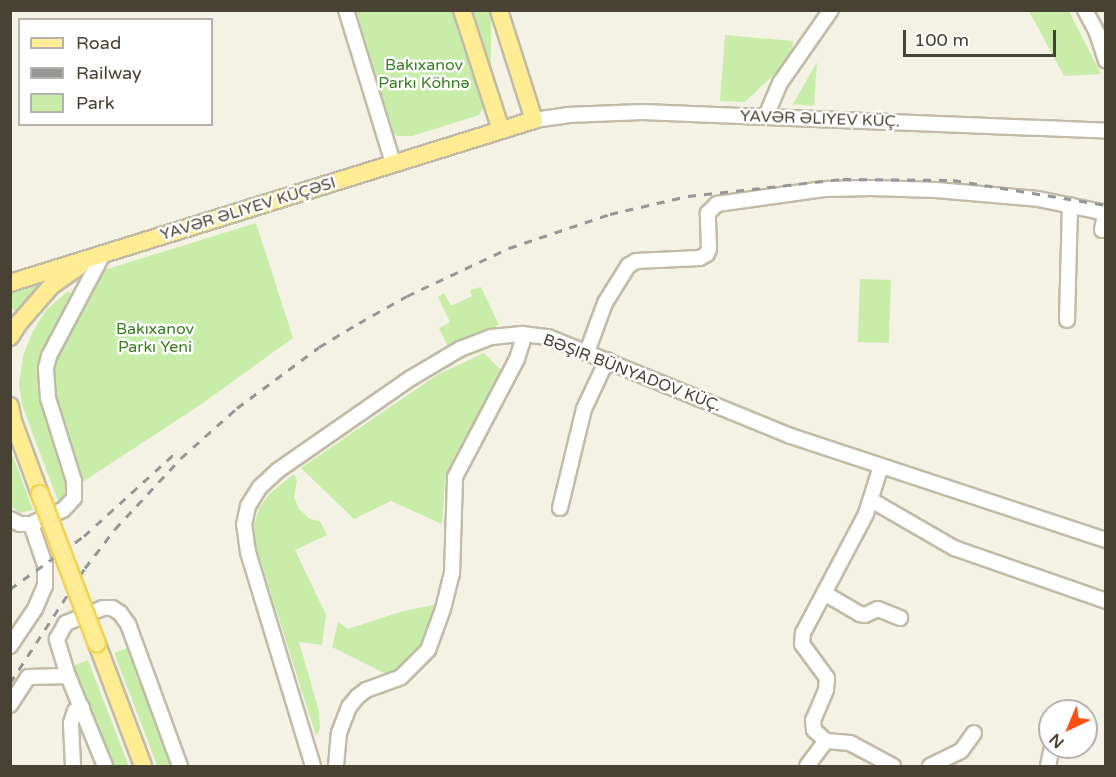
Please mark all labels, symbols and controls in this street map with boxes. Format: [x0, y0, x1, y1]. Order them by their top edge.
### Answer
legend [18, 18, 213, 126]
scale bar [906, 18, 1059, 56]
text: 100 m [914, 29, 969, 51]
text: Road [76, 32, 121, 54]
park label: Bakıxanov Parkı Köhnə [378, 55, 470, 93]
text: Railway [76, 62, 142, 84]
text: Park [76, 92, 114, 114]
street label: YAVƏR ƏLIYEV KÜÇ. [740, 107, 900, 131]
street label: YAVƏR ƏLIYEV KÜÇƏSI [158, 173, 338, 245]
park label: Bakıxanov Parkı Yeni [116, 319, 194, 357]
street label: BƏŞIR BÜNYADOV KÜÇ. [540, 330, 724, 416]
north arrow [1038, 699, 1098, 759]
text: N [1045, 729, 1068, 752]

